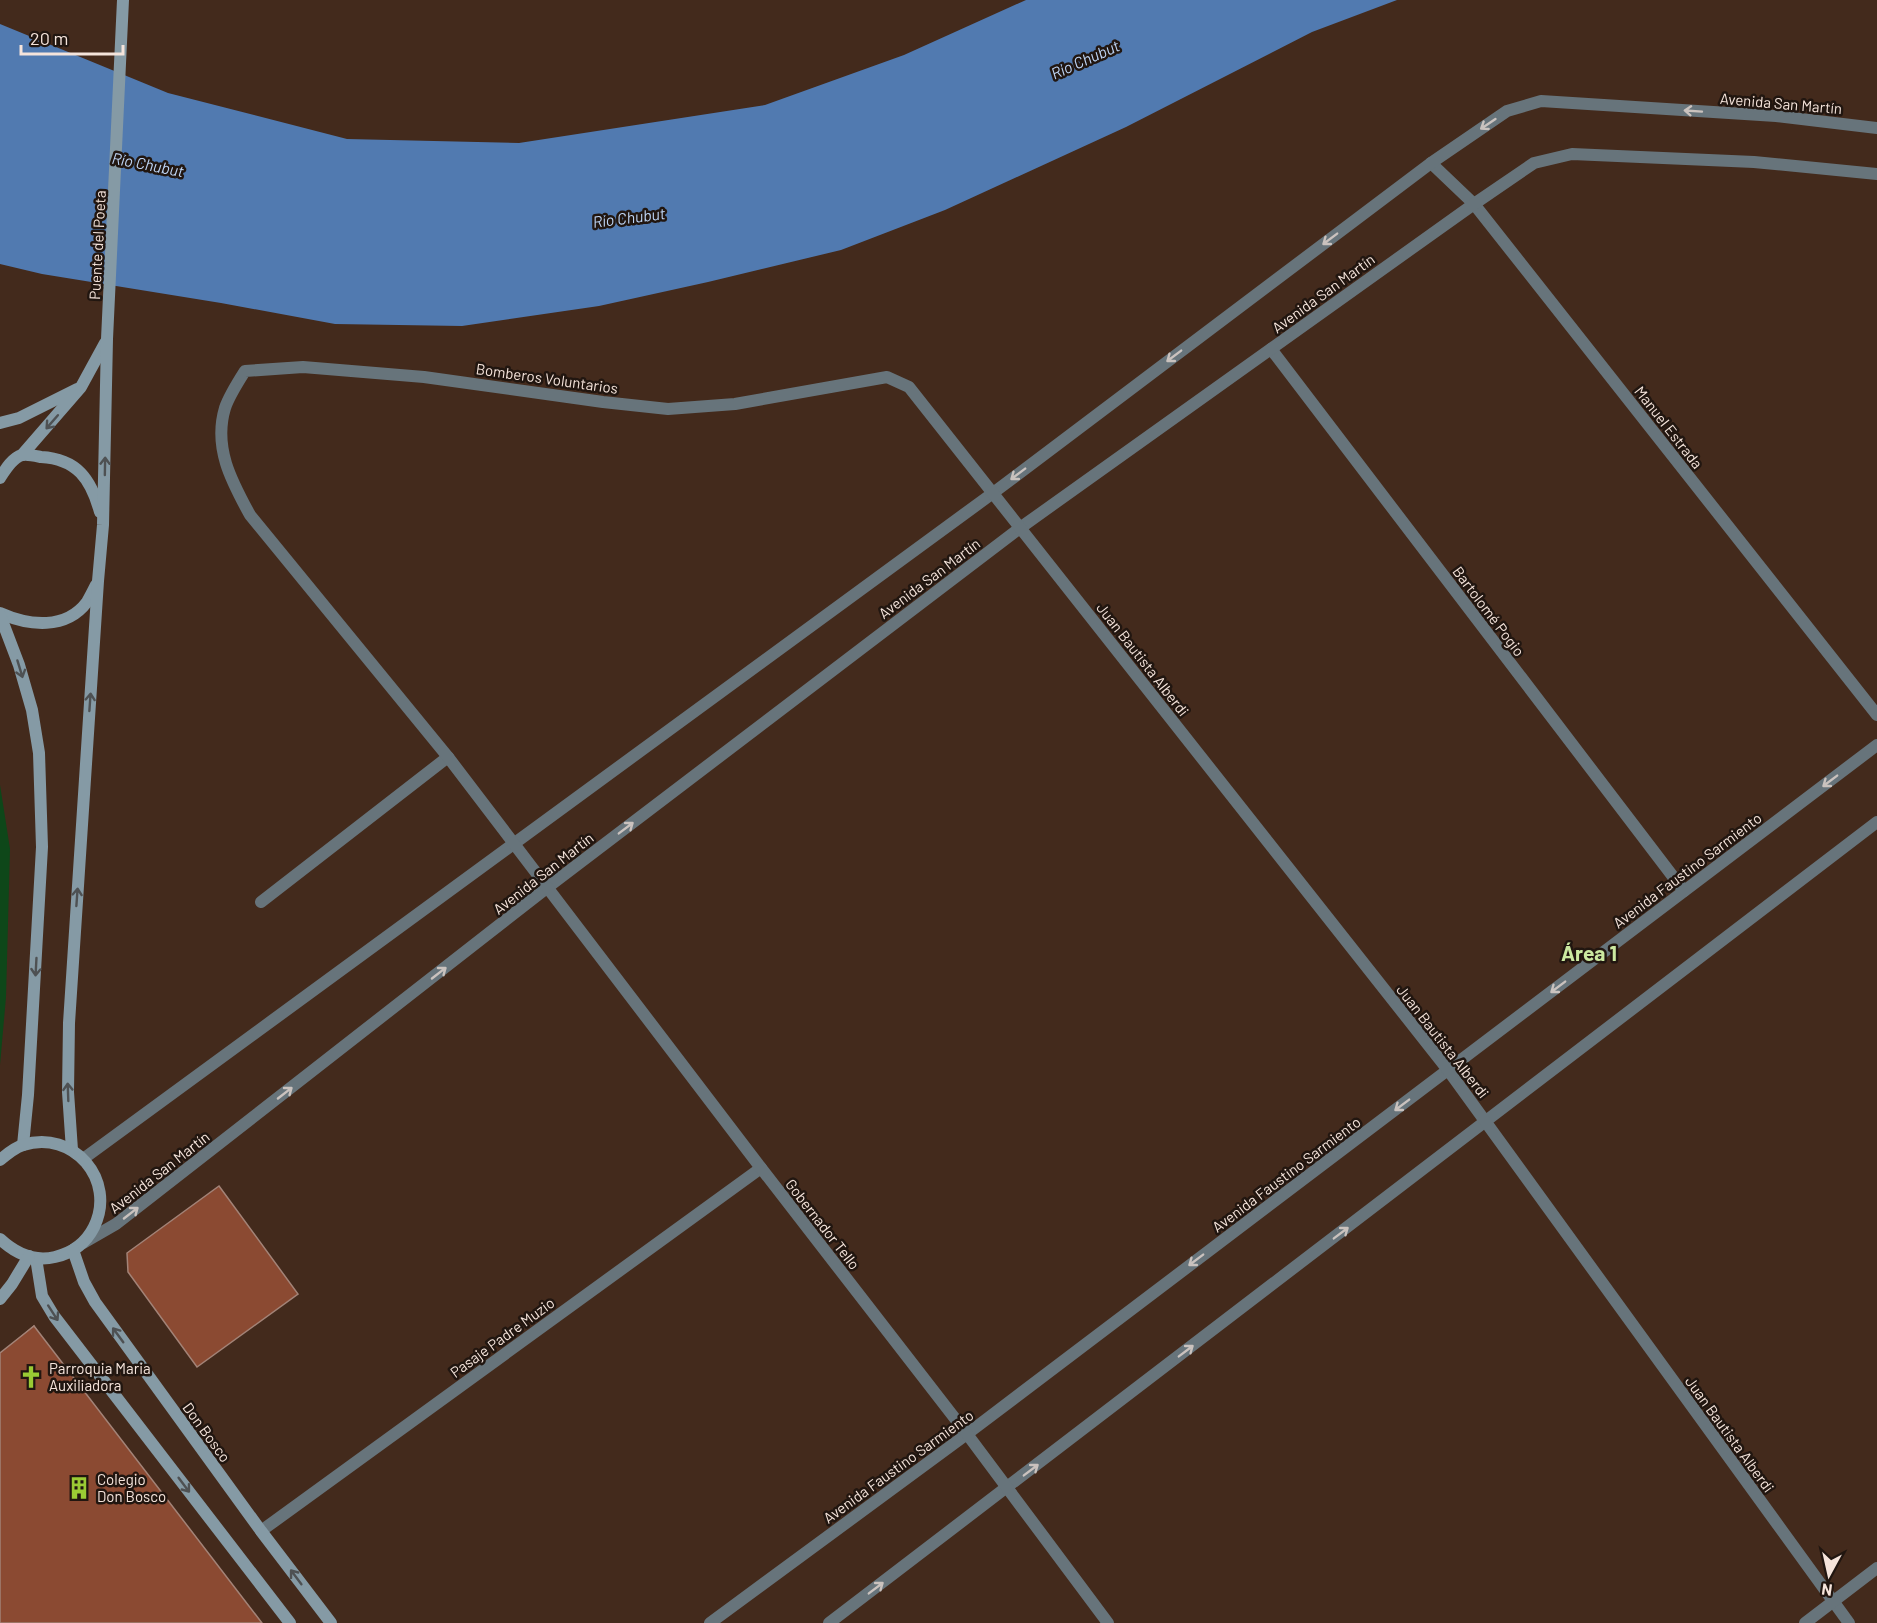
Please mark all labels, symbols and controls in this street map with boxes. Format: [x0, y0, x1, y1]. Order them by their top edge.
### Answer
scale bar [21, 18, 123, 56]
text: 20 m [30, 27, 68, 49]
water label: Río Chubut [1048, 35, 1122, 83]
street label: Avenida San Martín [1719, 89, 1843, 117]
one-way arrow [1684, 105, 1704, 116]
one-way arrow [1480, 118, 1496, 130]
water label: Río Chubut [110, 148, 186, 180]
street label: Puente del Poeta [85, 190, 109, 300]
water label: Río Chubut [592, 203, 667, 231]
one-way arrow [1322, 233, 1338, 245]
street label: Avenida San Martín [1268, 250, 1378, 336]
one-way arrow [1167, 350, 1183, 363]
street label: Bomberos Voluntarios [475, 359, 619, 397]
street label: Manuel Estrada [1631, 382, 1707, 472]
one-way arrow [45, 414, 58, 430]
one-way arrow [99, 457, 110, 477]
one-way arrow [1011, 467, 1027, 480]
street label: Avenida San Martín [875, 534, 983, 622]
street label: Bartolomé Pogio [1449, 563, 1529, 659]
street label: Juan Bautista Alberdi [1093, 599, 1193, 719]
one-way arrow [15, 659, 26, 678]
one-way arrow [84, 693, 95, 713]
one-way arrow [1823, 774, 1839, 787]
street label: Avenida Faustino Sarmiento [1609, 808, 1765, 932]
one-way arrow [618, 821, 634, 834]
street label: Avenida San Martín [489, 828, 597, 918]
one-way arrow [72, 887, 83, 907]
district label: Área 1 [1561, 940, 1617, 965]
one-way arrow [30, 956, 41, 976]
one-way arrow [430, 966, 446, 979]
street label: Juan Bautista Alberdi [1393, 981, 1493, 1101]
one-way arrow [1550, 981, 1566, 993]
one-way arrow [62, 1082, 74, 1102]
one-way arrow [277, 1086, 293, 1099]
one-way arrow [1395, 1098, 1411, 1111]
street label: Avenida Faustino Sarmiento [1208, 1112, 1364, 1236]
street label: Avenida San Martín [105, 1127, 213, 1217]
street label: Gobernador Tello [782, 1175, 864, 1273]
one-way arrow [123, 1206, 139, 1219]
one-way arrow [1332, 1226, 1348, 1239]
one-way arrow [1189, 1254, 1205, 1267]
street label: Pasaje Padre Muzio [446, 1293, 558, 1381]
one-way arrow [47, 1304, 59, 1321]
one-way arrow [112, 1327, 124, 1343]
one-way arrow [1177, 1345, 1193, 1358]
place label: Parroquia Maria Auxiliadora [49, 1359, 151, 1394]
church icon: Parroquia Maria Auxiliadora [18, 1364, 44, 1390]
street label: Juan Bautista Alberdi [1682, 1372, 1778, 1496]
street label: Don Bosco [179, 1399, 235, 1465]
street label: Avenida Faustino Sarmiento [819, 1405, 977, 1527]
one-way arrow [1023, 1463, 1039, 1476]
place label: Colegio Don Bosco [97, 1470, 166, 1505]
building icon: Colegio Don Bosco [66, 1475, 92, 1501]
one-way arrow [177, 1476, 190, 1492]
north arrow [1799, 1545, 1859, 1605]
one-way arrow [289, 1569, 302, 1585]
text: N [1820, 1580, 1833, 1600]
one-way arrow [867, 1581, 883, 1594]

